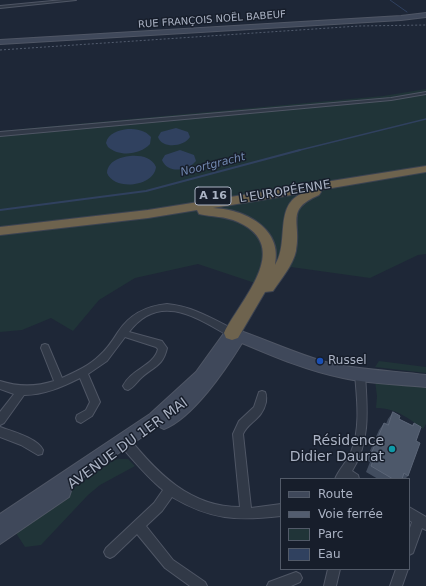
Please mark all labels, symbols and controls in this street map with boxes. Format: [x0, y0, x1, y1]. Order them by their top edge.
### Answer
street label: RUE FRANÇOIS NOËL BABEUF [138, 9, 286, 31]
water label: Noortgracht [179, 151, 247, 179]
street label: L'EUROPÉENNE [238, 178, 332, 206]
road number: A 16 [195, 187, 231, 205]
place label: Russel [328, 354, 367, 368]
marker: Russel [315, 356, 325, 366]
street label: AVENUE DU 1ER MAI [65, 395, 191, 493]
place label: Résidence Didier Daurat [290, 433, 384, 466]
marker: Résidence Didier Daurat [387, 444, 397, 454]
legend [280, 478, 410, 570]
text: Route [318, 487, 353, 501]
text: Voie ferrée [318, 507, 383, 521]
text: Parc [318, 527, 343, 541]
text: Eau [318, 547, 341, 561]

